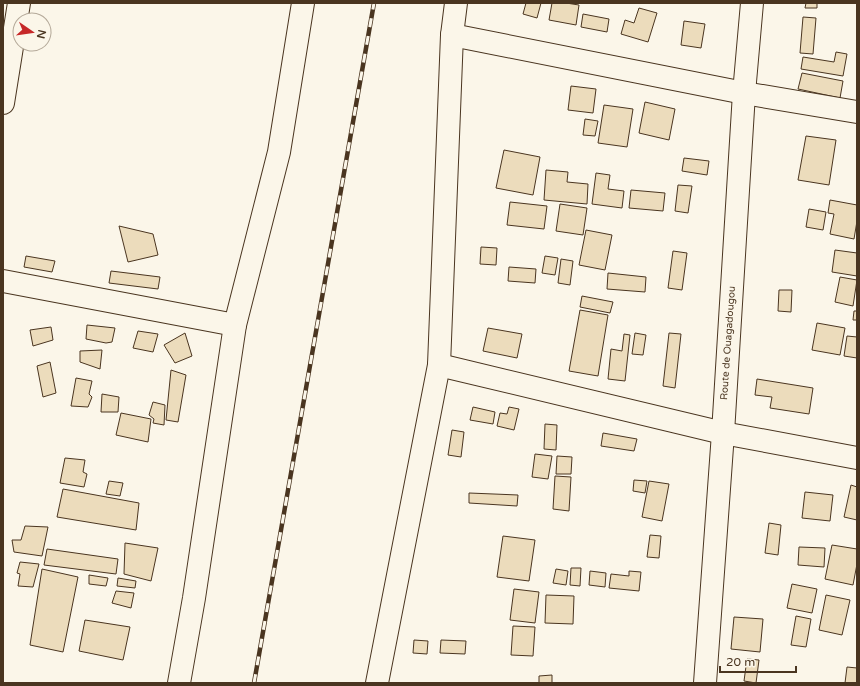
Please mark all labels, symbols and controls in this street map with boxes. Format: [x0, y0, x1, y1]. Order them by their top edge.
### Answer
north arrow [12, 12, 52, 52]
text: N [34, 28, 49, 40]
street label: Route de Ouagadougou [718, 285, 738, 401]
scale bar [720, 648, 796, 674]
text: 20 m [726, 655, 755, 669]

